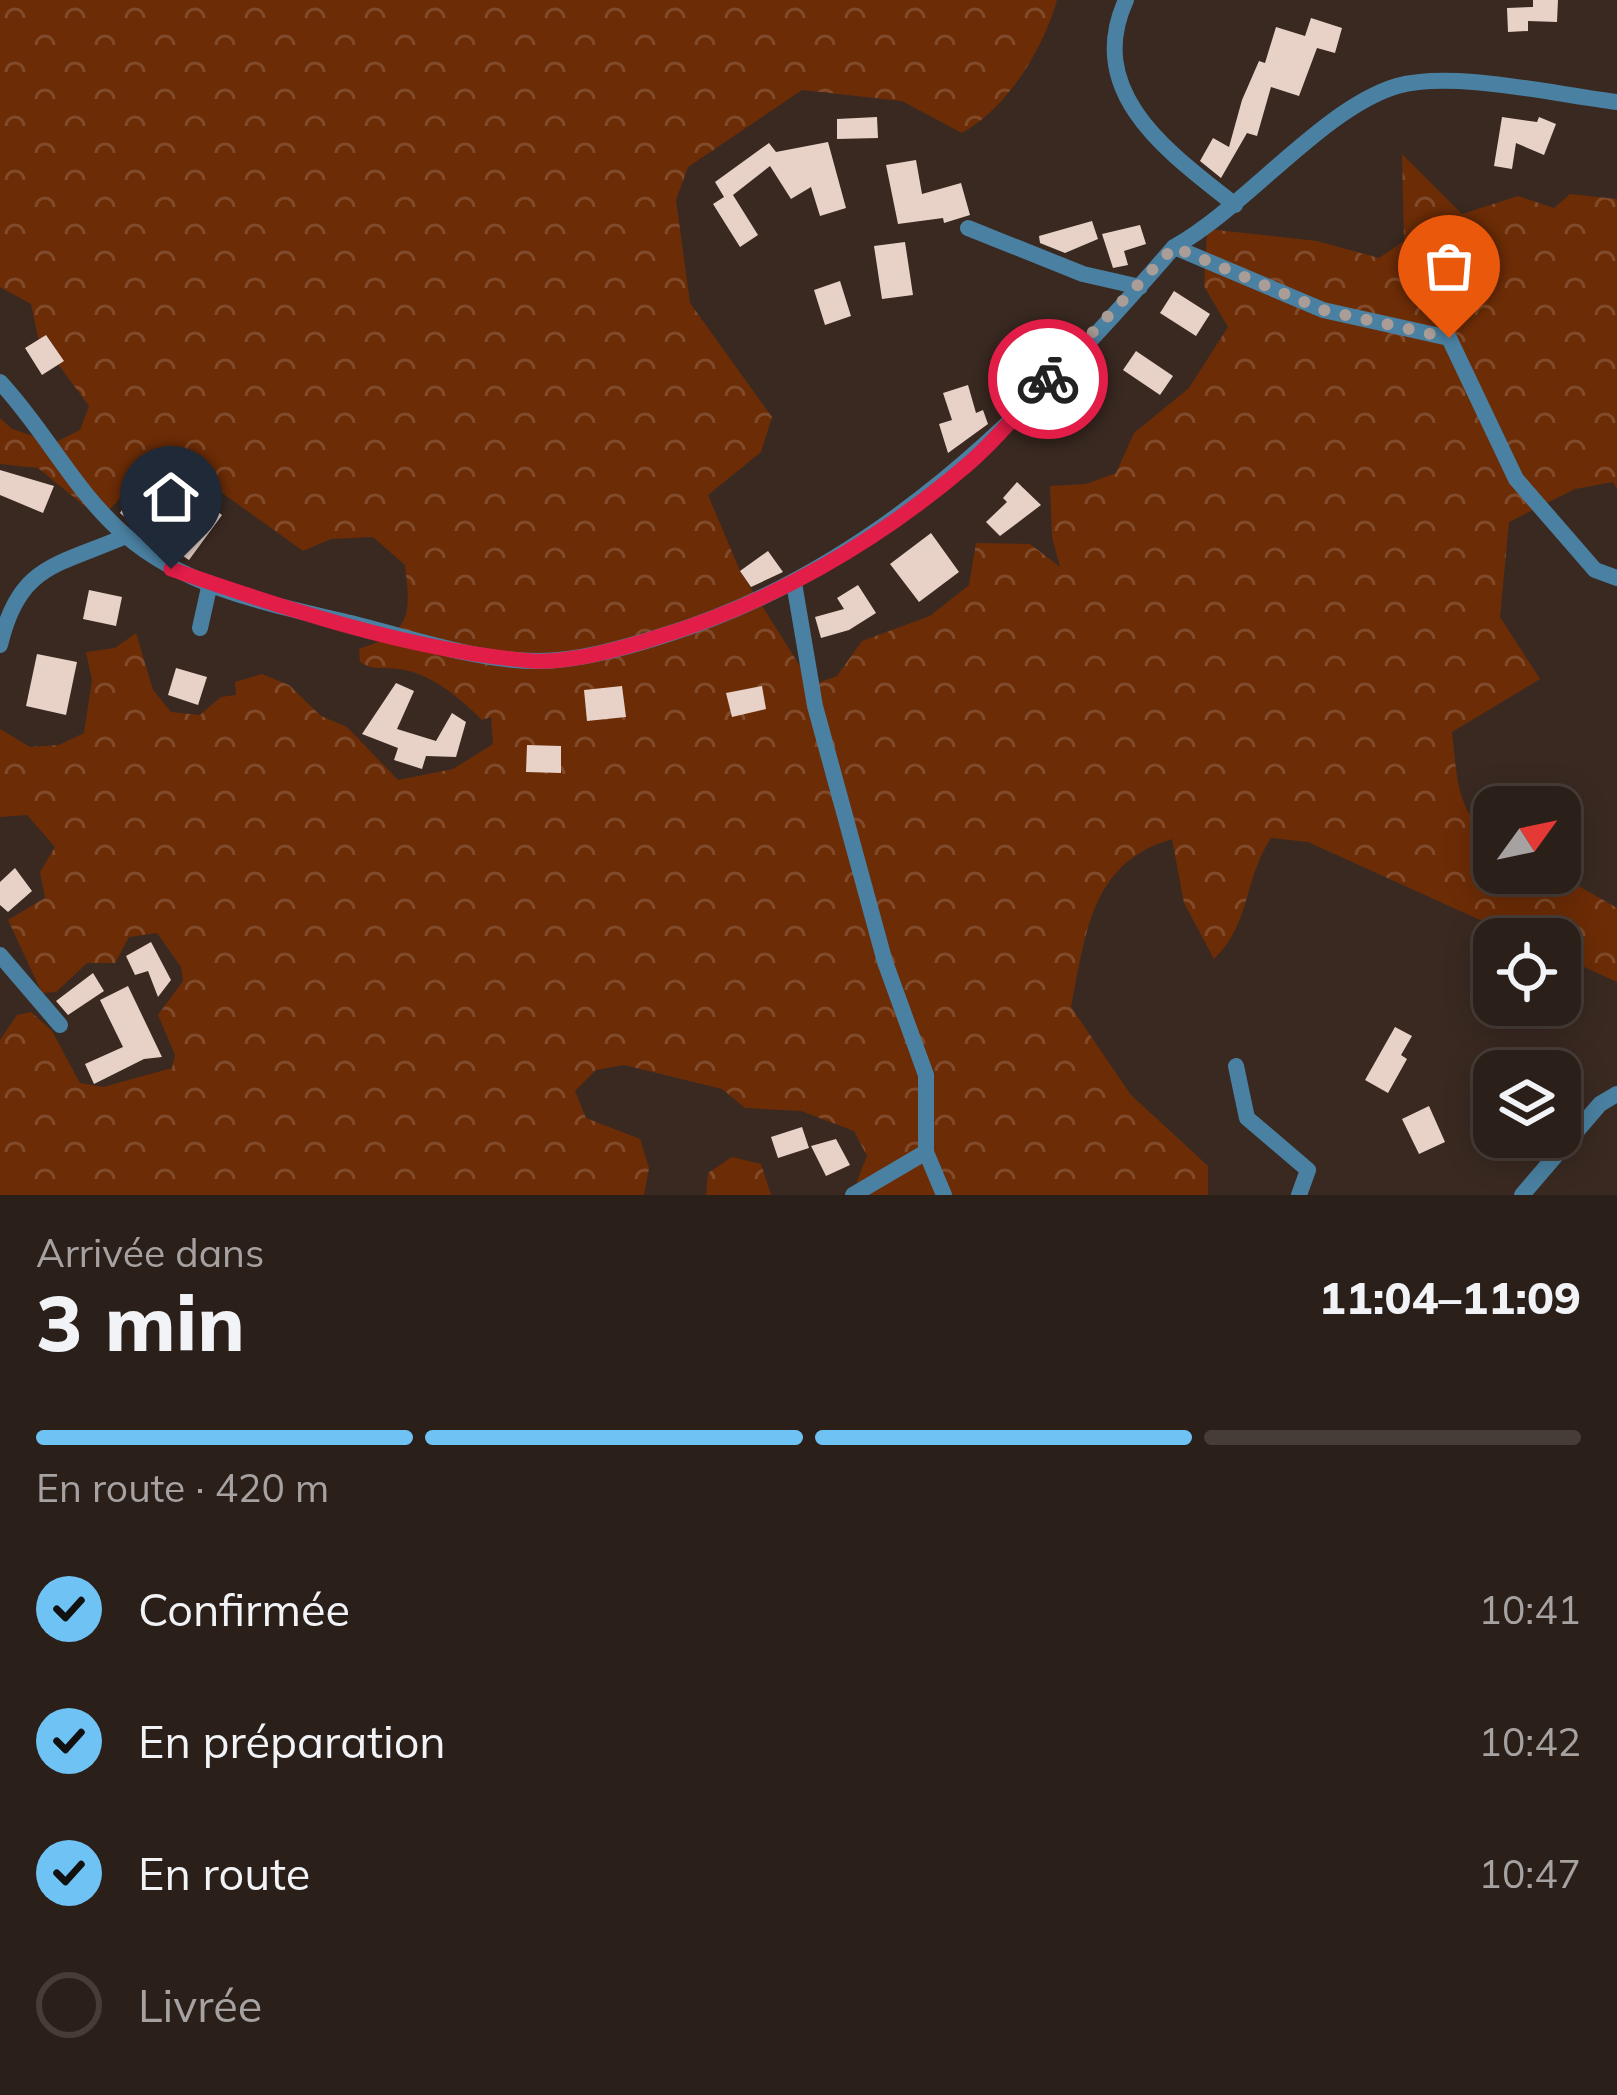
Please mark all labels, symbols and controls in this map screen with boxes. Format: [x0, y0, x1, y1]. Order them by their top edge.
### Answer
pin [1398, 215, 1500, 338]
icon: bag [1416, 233, 1482, 299]
courier [988, 319, 1108, 439]
icon: bike [1015, 346, 1081, 412]
pin [120, 446, 222, 569]
icon: home [138, 464, 204, 530]
north arrow [1473, 786, 1581, 894]
map controls [1473, 786, 1581, 1158]
button: locate [1473, 918, 1581, 1026]
button: layers [1473, 1050, 1581, 1158]
text: Arrivée dans [36, 1228, 264, 1277]
text: 11:04–11:09 [1319, 1269, 1581, 1325]
text: 3 min [36, 1273, 245, 1371]
text: En route · 420 m [36, 1463, 329, 1512]
icon: check [36, 1576, 102, 1642]
text: Confirmée [138, 1581, 350, 1637]
text: 10:41 [1479, 1585, 1581, 1634]
icon: check [36, 1708, 102, 1774]
text: En préparation [138, 1713, 446, 1769]
text: 10:42 [1479, 1717, 1581, 1766]
icon: check [36, 1840, 102, 1906]
text: En route [138, 1845, 310, 1901]
text: 10:47 [1479, 1849, 1581, 1898]
text: Livrée [138, 1977, 262, 2033]

